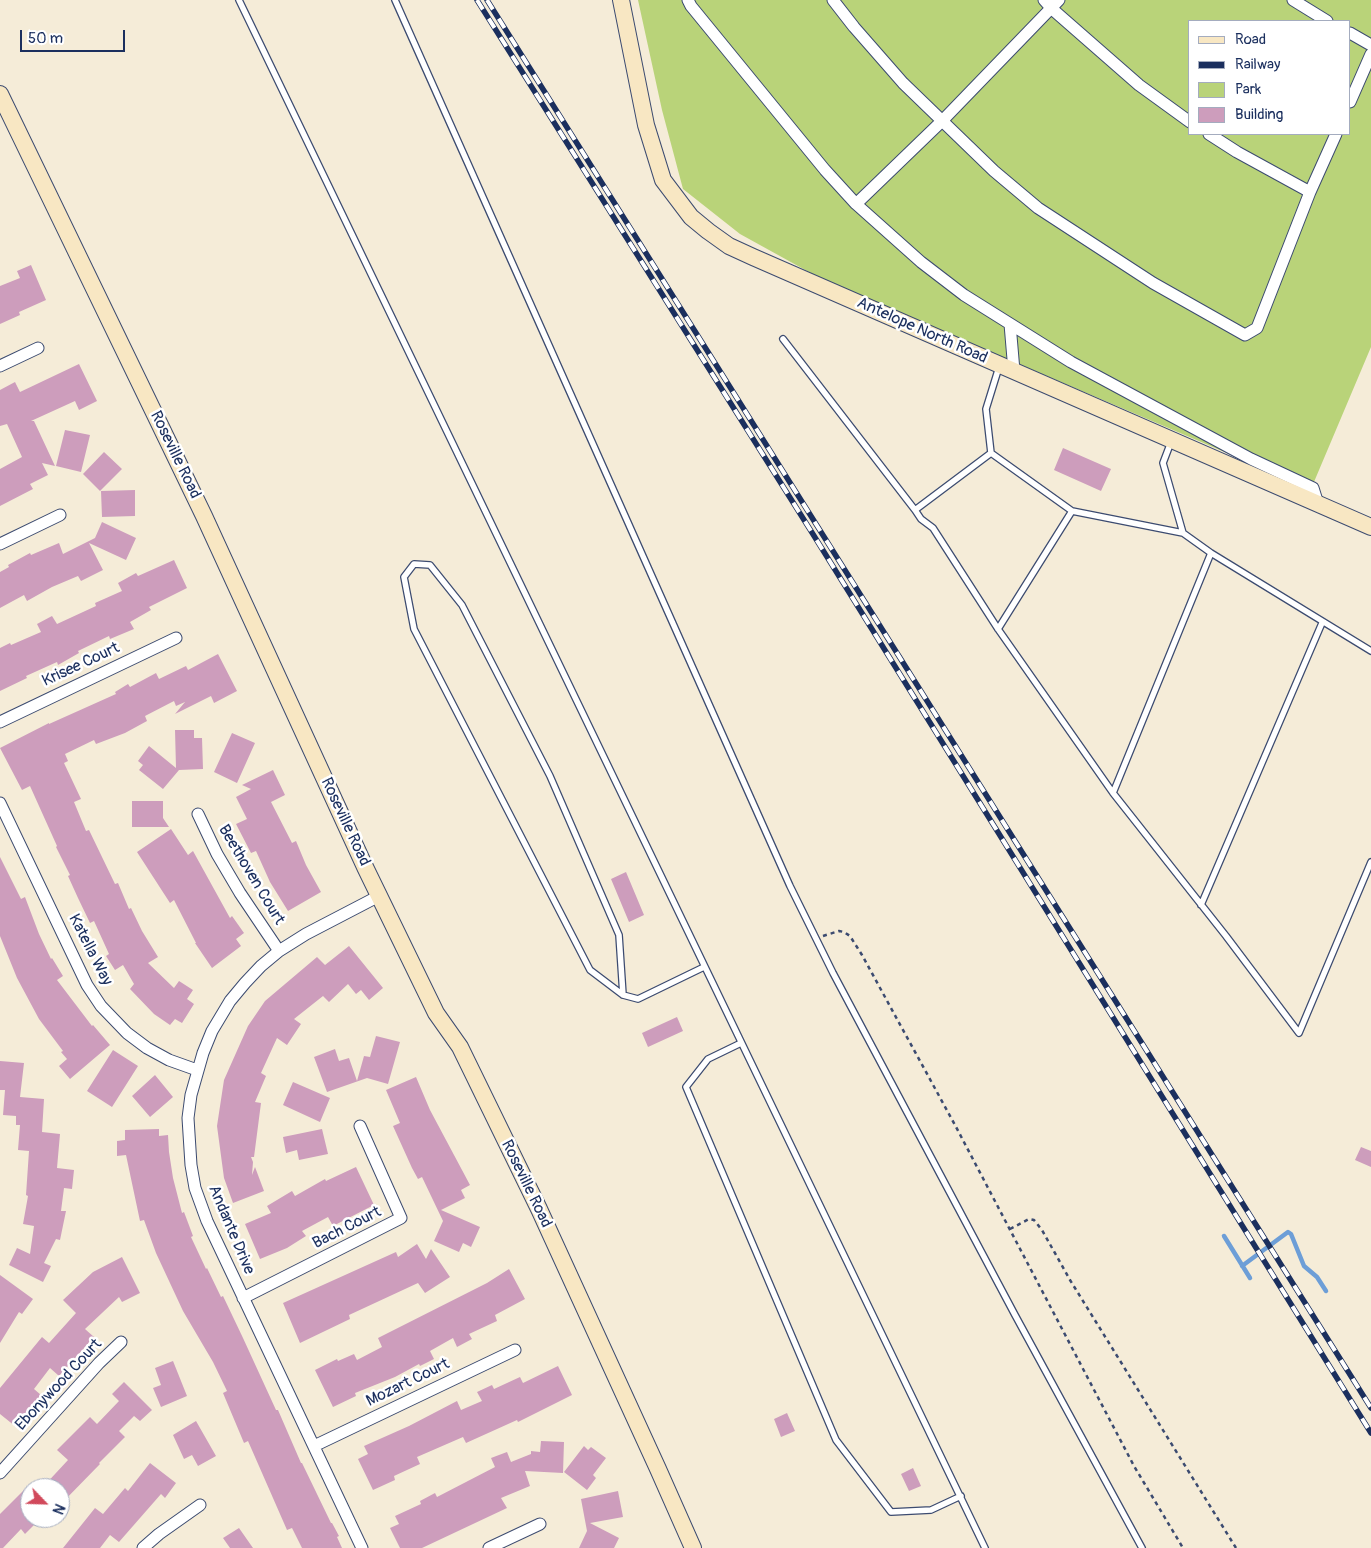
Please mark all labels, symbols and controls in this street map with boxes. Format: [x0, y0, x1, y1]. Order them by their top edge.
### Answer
scale bar [22, 20, 128, 52]
legend [1188, 20, 1351, 135]
text: 50 m [28, 29, 63, 48]
text: Road [1235, 30, 1266, 49]
text: Railway [1235, 55, 1280, 74]
text: Park [1235, 80, 1261, 99]
text: Building [1235, 105, 1283, 124]
street label: Antelope North Road [854, 294, 990, 368]
street label: Roseville Road [146, 408, 204, 502]
street label: Krisee Court [39, 639, 123, 691]
street label: Roseville Road [316, 775, 374, 869]
street label: Beethoven Court [214, 821, 288, 929]
street label: Katella Way [64, 911, 116, 989]
street label: Roseville Road [497, 1137, 555, 1231]
street label: Andante Drive [204, 1182, 258, 1278]
street label: Bach Court [310, 1203, 384, 1253]
street label: Ebonywood Court [12, 1335, 106, 1435]
street label: Mozart Court [363, 1355, 453, 1411]
north arrow [20, 1478, 70, 1528]
text: N [49, 1501, 68, 1517]

